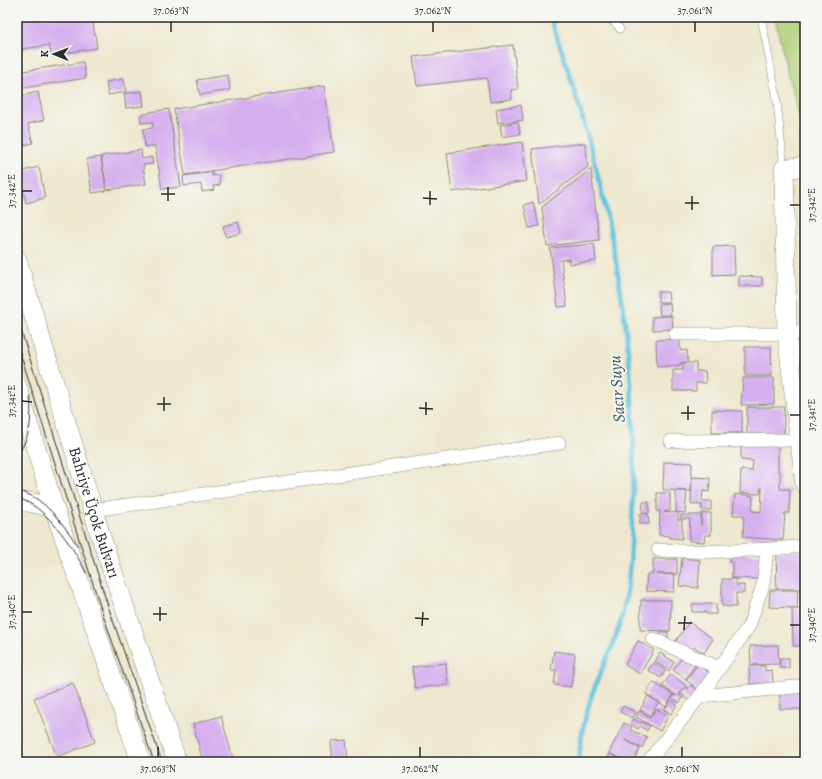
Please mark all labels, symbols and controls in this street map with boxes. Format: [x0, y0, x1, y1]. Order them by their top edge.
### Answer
text: 37.063°N [153, 4, 189, 17]
text: 37.062°N [415, 4, 451, 17]
text: 37.061°N [678, 4, 713, 17]
north arrow [34, 34, 74, 74]
text: K [37, 49, 52, 58]
text: 37.342°E [5, 174, 18, 208]
text: 37.342°E [805, 188, 818, 222]
water label: Sacır Suyu [603, 354, 631, 424]
text: 37.341°E [5, 385, 18, 417]
text: 37.341°E [805, 399, 818, 431]
street label: Bahriye Üçok Bulvarı [63, 444, 125, 581]
text: 37.340°E [5, 595, 18, 629]
text: 37.340°E [805, 608, 818, 642]
text: 37.063°N [140, 762, 176, 775]
text: 37.062°N [402, 762, 438, 775]
text: 37.061°N [665, 762, 700, 775]

